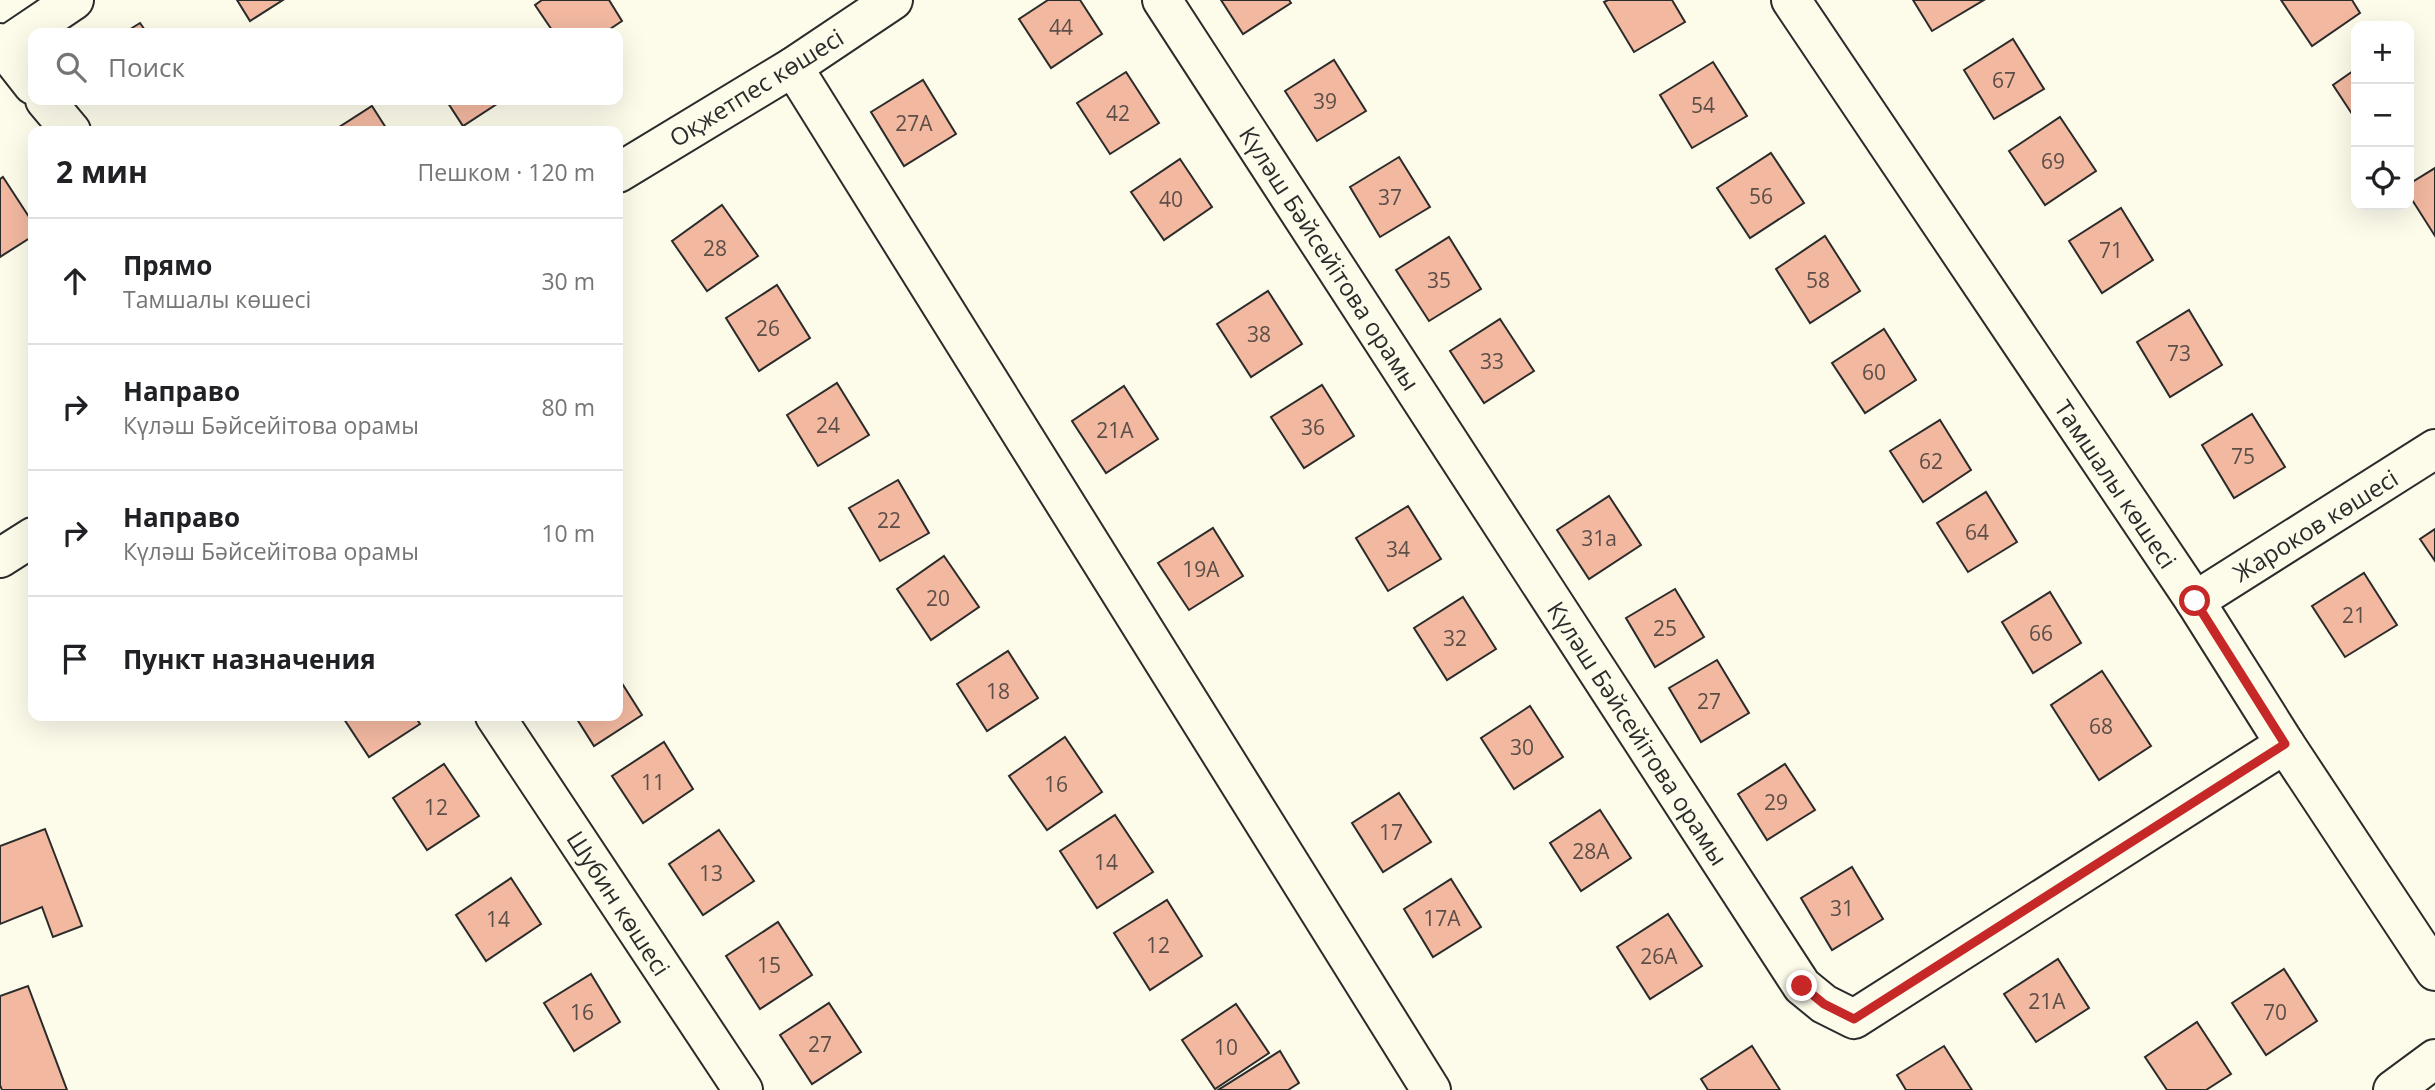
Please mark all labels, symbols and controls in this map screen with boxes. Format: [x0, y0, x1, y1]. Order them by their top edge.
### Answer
house number: 44 [1049, 13, 1073, 41]
street label: Оқжетпес көшесі [663, 20, 849, 154]
map controls [2351, 21, 2414, 210]
button: + [2351, 21, 2414, 84]
search box [28, 28, 623, 105]
icon: search [52, 48, 90, 86]
text: Поиск [108, 49, 185, 85]
house number: 67 [1992, 66, 2016, 94]
button: − [2351, 84, 2414, 147]
house number: 39 [1313, 87, 1337, 115]
house number: 54 [1691, 91, 1715, 119]
house number: 42 [1106, 99, 1130, 127]
house number: 27А [895, 109, 933, 137]
street label: Күләш Бәйсейітова орамы [1232, 120, 1428, 396]
house number: 69 [2041, 147, 2065, 175]
button: locate [2351, 147, 2414, 210]
text: 2 мин [56, 151, 148, 192]
text: Пешком · 120 m [418, 156, 595, 188]
house number: 56 [1749, 182, 1773, 210]
house number: 37 [1378, 183, 1402, 211]
house number: 40 [1159, 185, 1183, 213]
house number: 28 [703, 234, 727, 262]
house number: 71 [2099, 236, 2123, 264]
text: Прямо [123, 247, 212, 283]
icon: ahead [56, 262, 94, 300]
text: 30 m [541, 265, 595, 297]
house number: 35 [1427, 266, 1451, 294]
house number: 58 [1806, 266, 1830, 294]
text: Тамшалы көшесі [123, 283, 311, 315]
house number: 26 [756, 314, 780, 342]
house number: 38 [1247, 320, 1271, 348]
house number: 73 [2167, 339, 2191, 367]
house number: 33 [1480, 347, 1504, 375]
house number: 60 [1862, 358, 1886, 386]
text: Направо [123, 373, 240, 409]
icon: right [56, 388, 94, 426]
text: 80 m [541, 391, 595, 423]
street label: Тамшалы көшесі [2047, 393, 2185, 575]
text: Күләш Бәйсейітова орамы [123, 409, 419, 441]
house number: 24 [816, 411, 840, 439]
house number: 36 [1301, 413, 1325, 441]
house number: 21А [1096, 416, 1134, 444]
house number: 75 [2231, 442, 2255, 470]
house number: 62 [1919, 447, 1943, 475]
street label: Жароков көшесі [2226, 461, 2404, 589]
text: Направо [123, 499, 240, 535]
house number: 22 [877, 506, 901, 534]
icon: right [56, 514, 94, 552]
text: 10 m [541, 517, 595, 549]
house number: 64 [1965, 518, 1989, 546]
house number: 31а [1581, 524, 1617, 552]
text: Күләш Бәйсейітова орамы [123, 535, 419, 567]
house number: 34 [1386, 535, 1410, 563]
house number: 19А [1182, 555, 1220, 583]
house number: 20 [926, 584, 950, 612]
route start [2179, 585, 2210, 616]
street label: Күләш Бәйсейітова орамы [1540, 595, 1736, 871]
house number: 21 [2342, 601, 2366, 629]
house number: 25 [1653, 614, 1677, 642]
house number: 66 [2029, 619, 2053, 647]
house number: 32 [1443, 624, 1467, 652]
icon: arrive [56, 640, 94, 678]
text: Пункт назначения [123, 641, 376, 677]
house number: 18 [986, 677, 1010, 705]
house number: 27 [1697, 687, 1721, 715]
house number: 68 [2089, 712, 2113, 740]
house number: 30 [1510, 733, 1534, 761]
house number: 11 [641, 768, 665, 796]
house number: 16 [1044, 770, 1068, 798]
house number: 29 [1764, 788, 1788, 816]
house number: 12 [424, 793, 448, 821]
house number: 17 [1379, 818, 1403, 846]
street label: Шубин көшесі [560, 824, 678, 982]
house number: 28А [1572, 837, 1610, 865]
house number: 14 [1094, 848, 1118, 876]
house number: 13 [699, 859, 723, 887]
house number: 31 [1830, 894, 1854, 922]
house number: 17А [1423, 904, 1461, 932]
house number: 14 [486, 905, 510, 933]
house number: 12 [1146, 931, 1170, 959]
house number: 26А [1640, 942, 1678, 970]
house number: 15 [757, 951, 781, 979]
route end [1786, 970, 1817, 1001]
house number: 21А [2028, 987, 2066, 1015]
house number: 16 [570, 998, 594, 1026]
house number: 70 [2263, 998, 2287, 1026]
house number: 27 [808, 1030, 832, 1058]
house number: 10 [1214, 1033, 1238, 1061]

